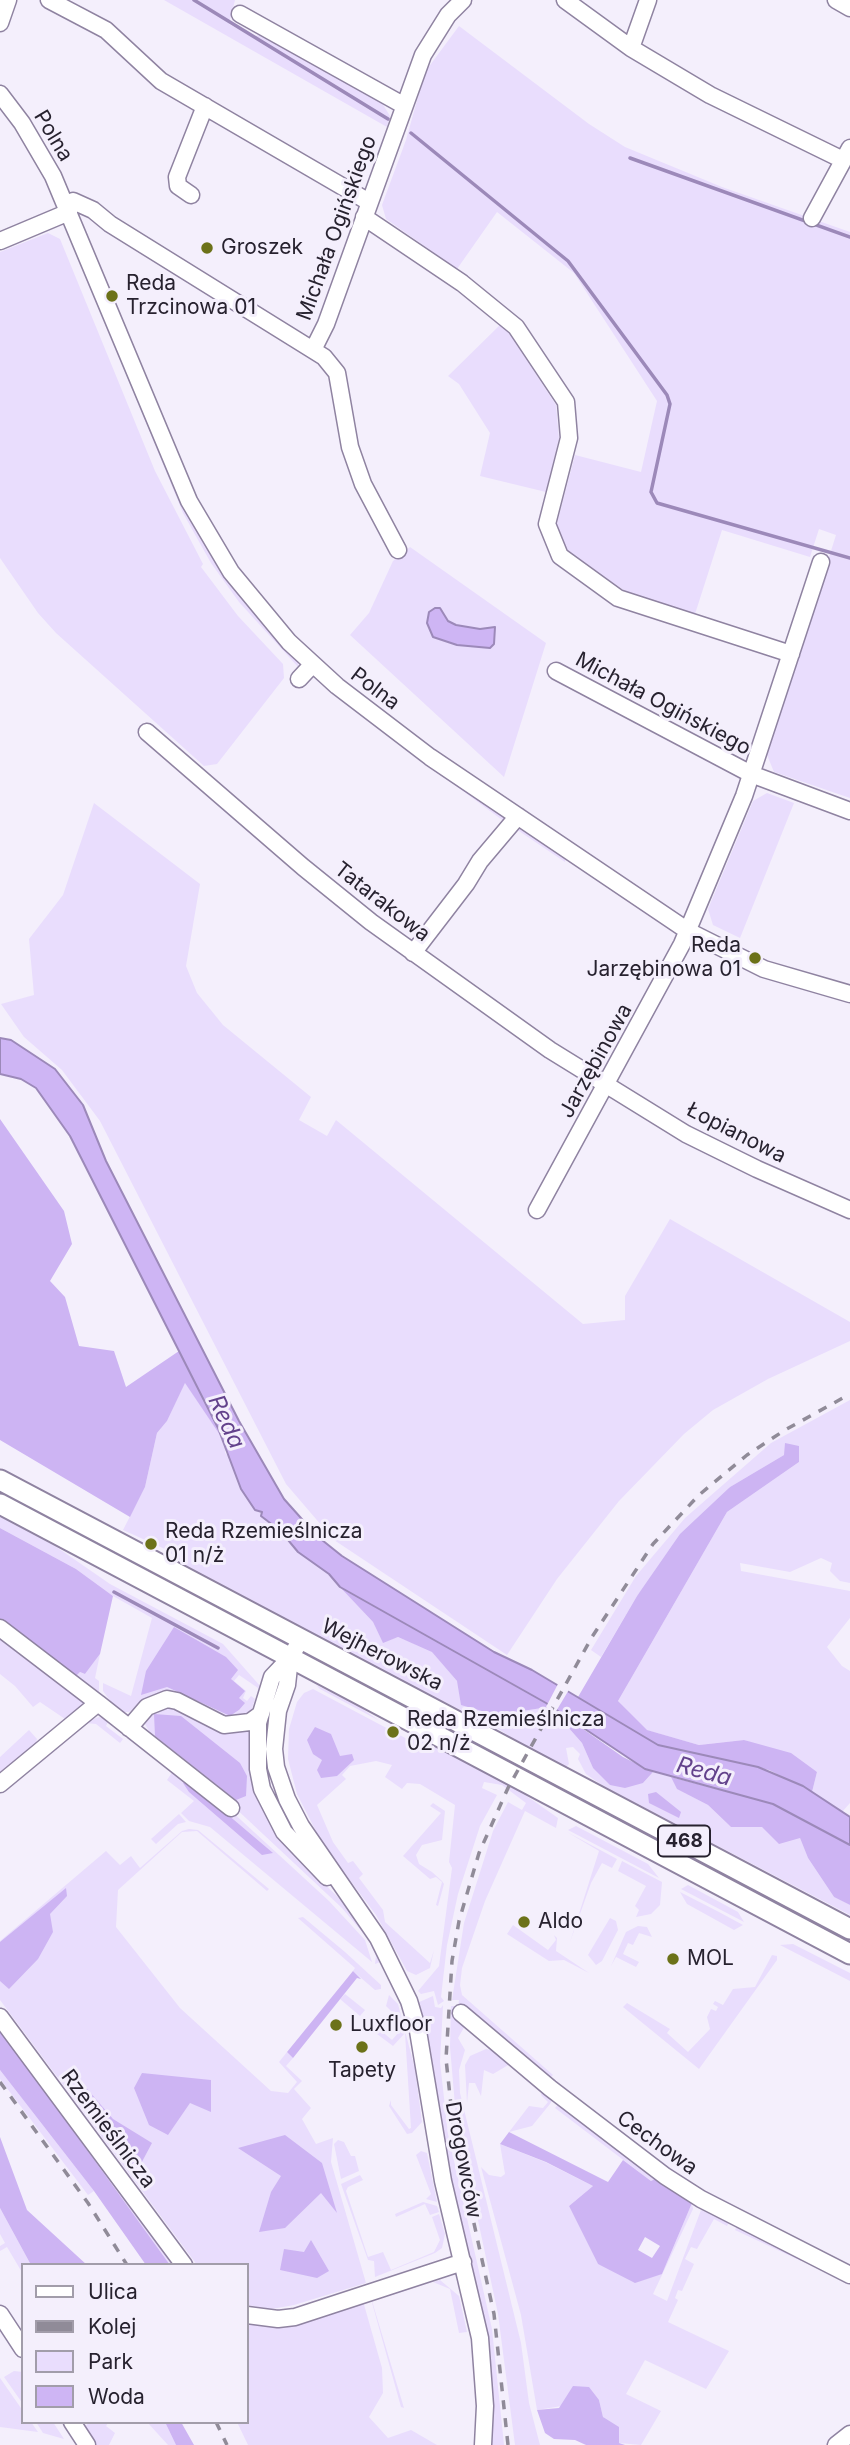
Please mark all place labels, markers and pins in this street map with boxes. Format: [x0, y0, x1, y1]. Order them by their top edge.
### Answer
place label: Groszek [221, 235, 303, 261]
marker: Groszek [199, 240, 215, 256]
place label: Reda Trzcinowa 01 [126, 271, 256, 321]
marker: Reda Trzcinowa 01 [104, 288, 120, 304]
place label: Reda Jarzębinowa 01 [587, 933, 741, 983]
marker: Reda Jarzębinowa 01 [747, 950, 763, 966]
place label: Reda Rzemieślnicza 01 n/ż [165, 1519, 363, 1569]
marker: Reda Rzemieślnicza 01 n/ż [143, 1536, 159, 1552]
place label: Reda Rzemieślnicza 02 n/ż [407, 1707, 605, 1757]
marker: Reda Rzemieślnicza 02 n/ż [385, 1724, 401, 1740]
place label: Aldo [538, 1909, 583, 1935]
marker: Aldo [516, 1914, 532, 1930]
place label: MOL [687, 1946, 734, 1972]
marker: MOL [665, 1951, 681, 1967]
place label: Luxfloor [350, 2012, 432, 2038]
marker: Luxfloor [328, 2017, 344, 2033]
marker: Tapety [354, 2039, 370, 2055]
place label: Tapety [328, 2058, 396, 2084]

